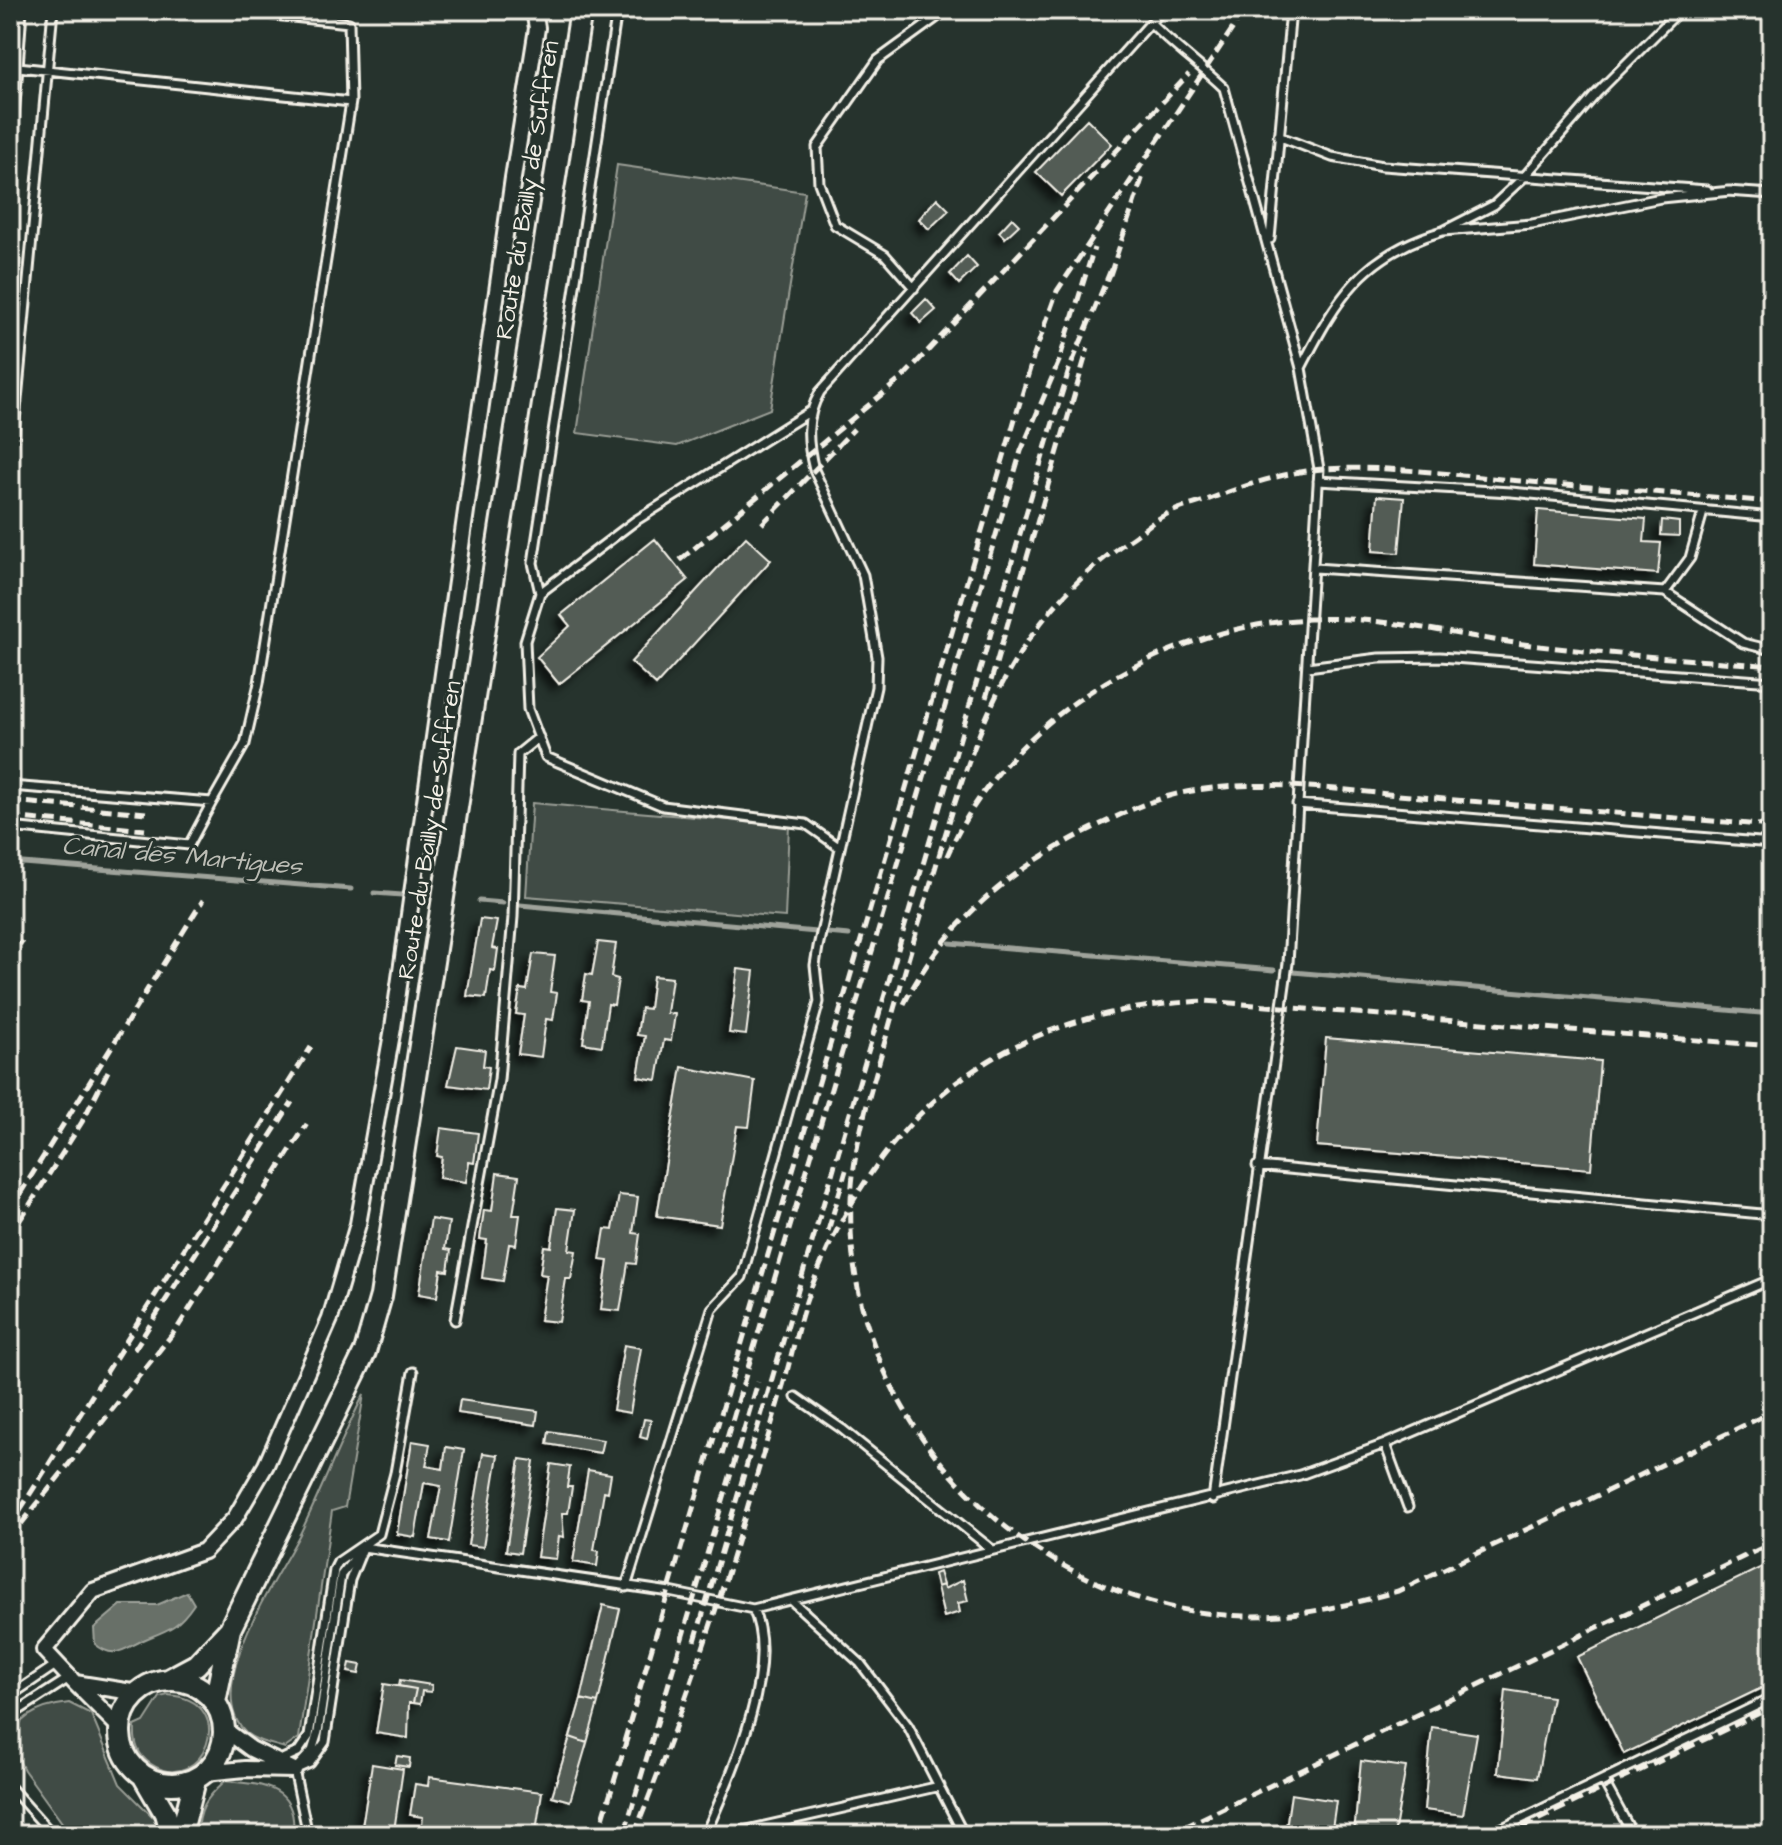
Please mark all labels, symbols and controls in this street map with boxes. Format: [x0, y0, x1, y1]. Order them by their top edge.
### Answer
street label: Route du Bailly de Suffren [488, 39, 569, 342]
street label: Route du Bailly de Suffren [390, 679, 471, 982]
water label: Canal des Martigues [60, 828, 305, 886]

